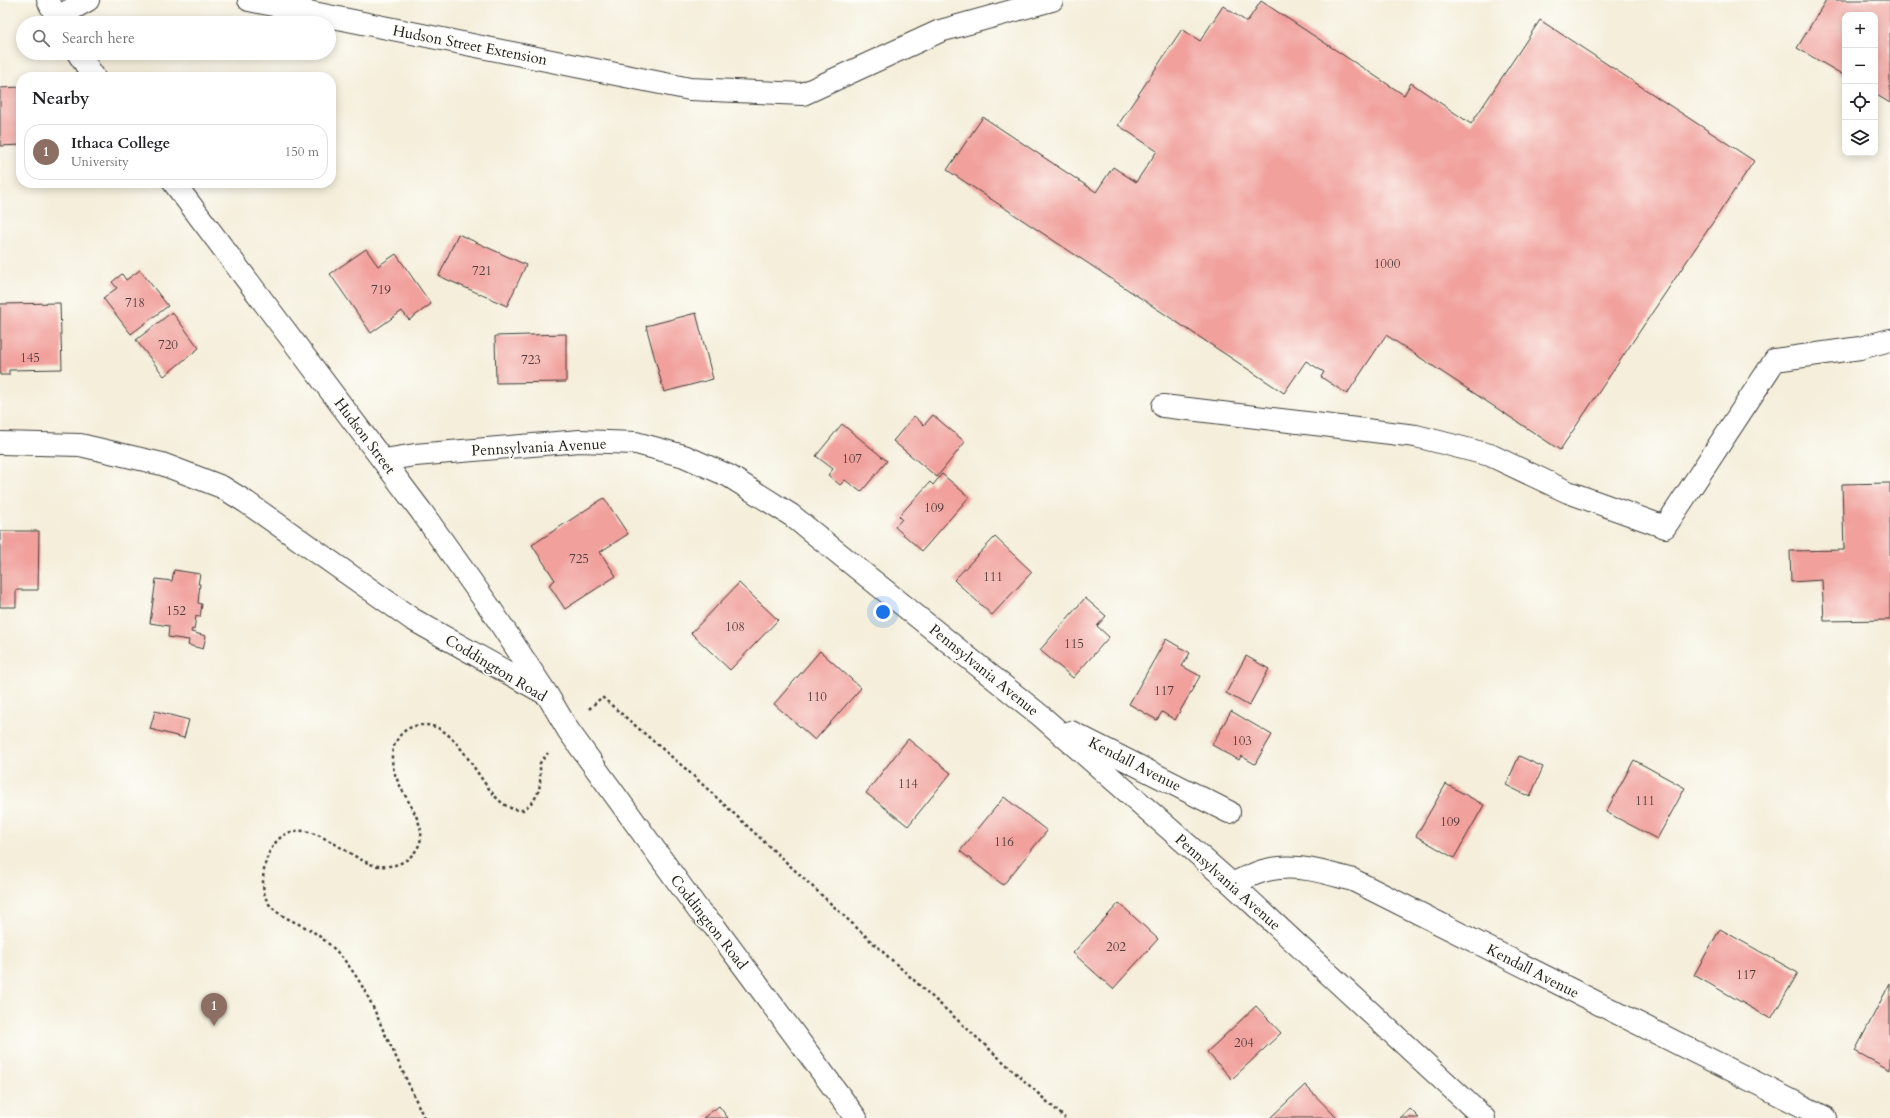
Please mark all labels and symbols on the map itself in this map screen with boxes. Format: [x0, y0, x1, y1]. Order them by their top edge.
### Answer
street label: Hudson Street Extension [391, 20, 550, 70]
house number: 1000 [1374, 255, 1401, 273]
house number: 721 [472, 262, 492, 280]
house number: 719 [371, 281, 391, 299]
house number: 718 [125, 294, 145, 312]
house number: 720 [158, 336, 178, 354]
house number: 145 [20, 349, 40, 367]
house number: 723 [521, 351, 541, 369]
street label: Hudson Street [330, 394, 400, 478]
street label: Pennsylvania Avenue [471, 433, 607, 461]
house number: 107 [842, 450, 862, 468]
house number: 109 [924, 499, 944, 517]
house number: 725 [569, 550, 589, 568]
house number: 111 [983, 568, 1003, 586]
house number: 152 [166, 602, 186, 620]
your location [873, 602, 893, 622]
house number: 108 [725, 618, 745, 636]
street label: Pennsylvania Avenue [925, 620, 1043, 721]
street label: Coddington Road [442, 630, 550, 706]
house number: 115 [1064, 635, 1084, 653]
house number: 117 [1154, 682, 1174, 700]
house number: 110 [807, 688, 827, 706]
street label: Kendall Avenue [1085, 732, 1185, 796]
house number: 103 [1232, 732, 1252, 750]
house number: 114 [898, 775, 918, 793]
house number: 111 [1635, 792, 1655, 810]
house number: 109 [1440, 813, 1460, 831]
street label: Pennsylvania Avenue [1171, 829, 1285, 935]
house number: 116 [994, 833, 1014, 851]
street label: Coddington Road [666, 871, 752, 973]
house number: 202 [1106, 938, 1126, 956]
street label: Kendall Avenue [1483, 939, 1583, 1003]
house number: 117 [1736, 966, 1756, 984]
pin: 1 [201, 993, 227, 1026]
house number: 204 [1234, 1034, 1254, 1052]

